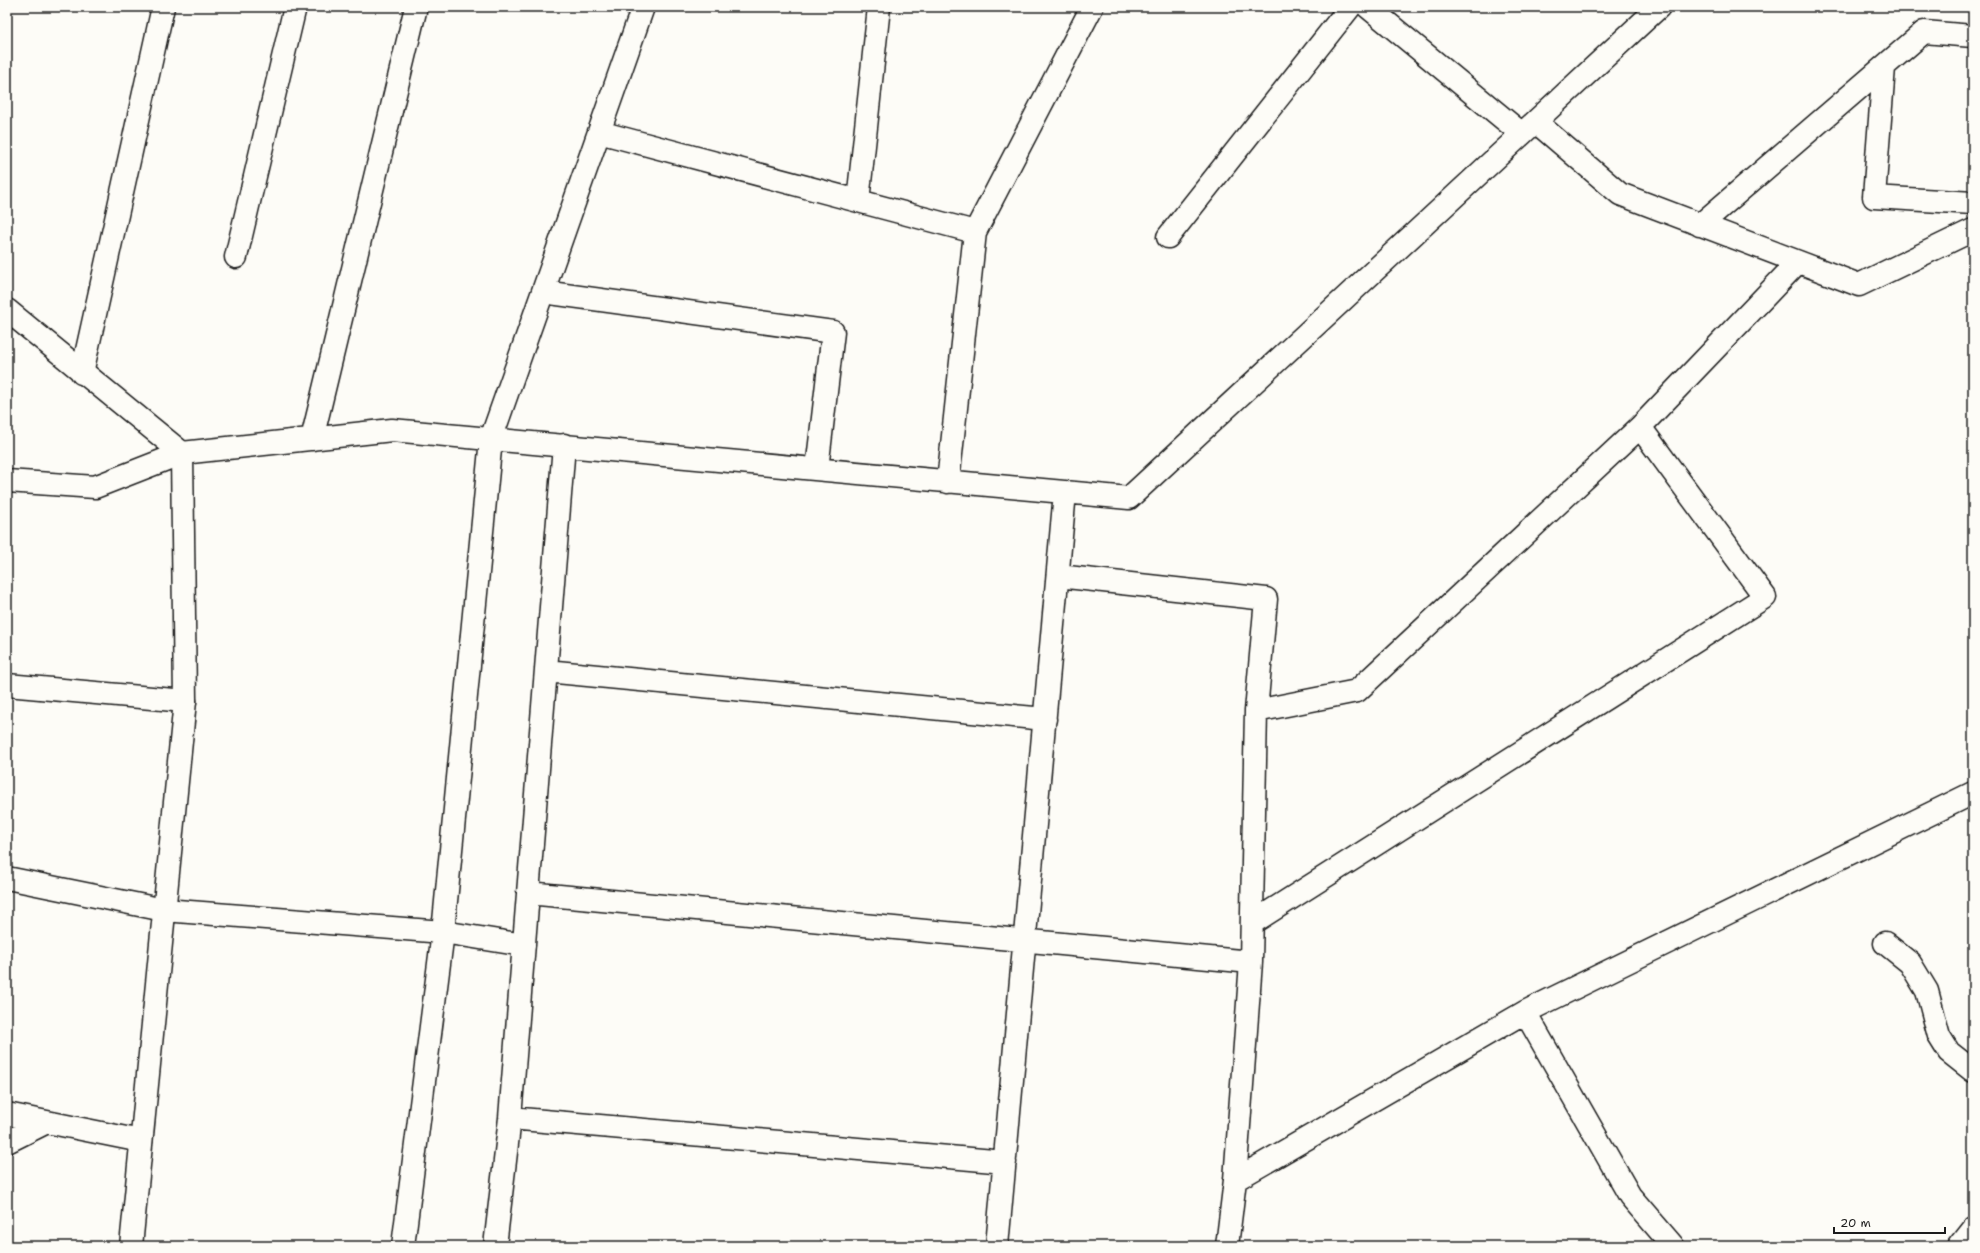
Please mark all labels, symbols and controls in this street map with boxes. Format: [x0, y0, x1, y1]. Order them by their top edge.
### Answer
scale bar [1834, 1209, 1945, 1235]
text: 20 m [1840, 1215, 1871, 1231]

